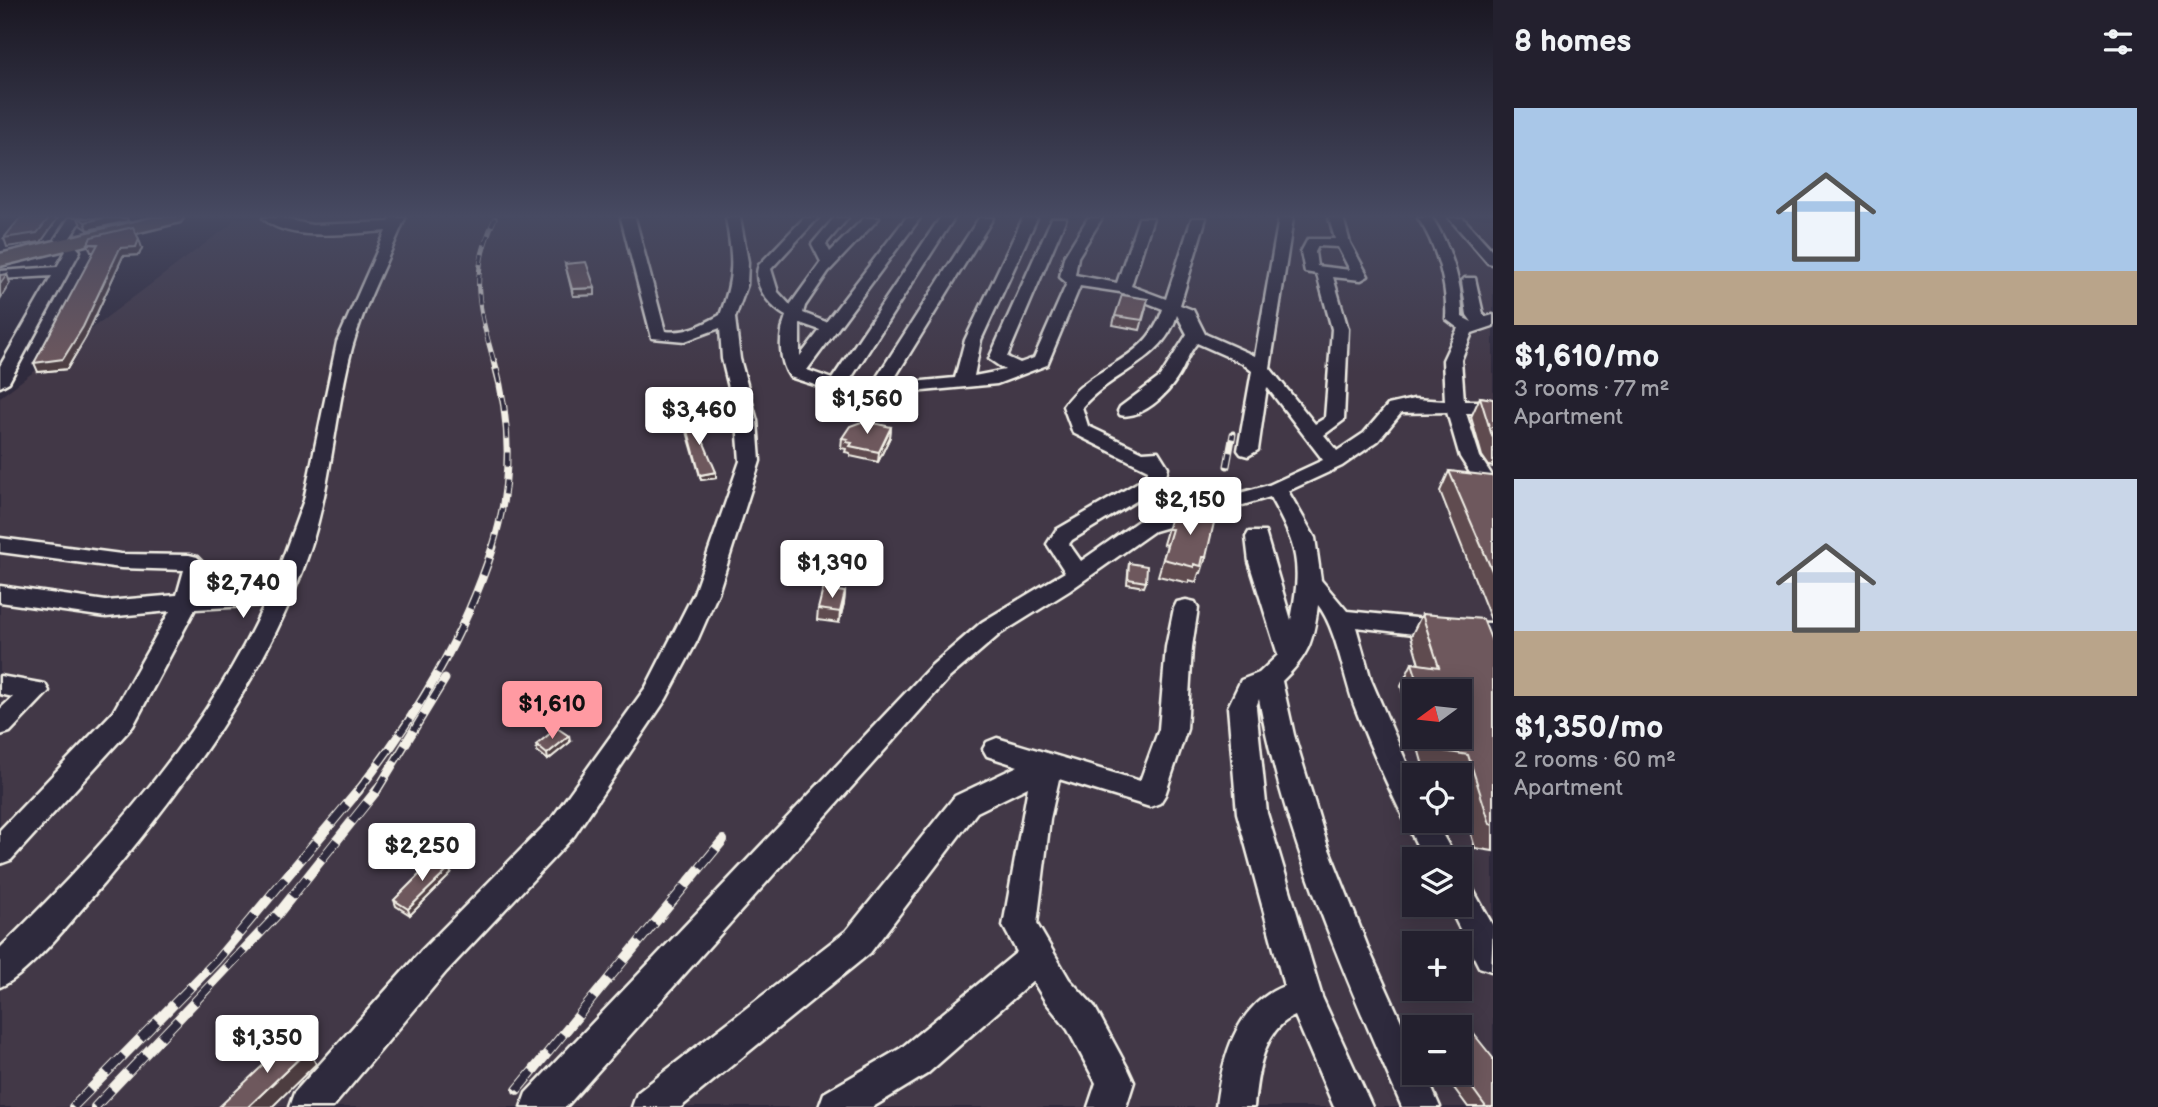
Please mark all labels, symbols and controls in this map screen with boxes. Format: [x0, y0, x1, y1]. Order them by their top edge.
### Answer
icon: filters [2099, 23, 2137, 61]
text: 8 homes [1514, 24, 1631, 60]
icon: home [1763, 154, 1889, 280]
text: $1,610/mo [1514, 339, 1659, 375]
text: 3 rooms · 77 m² [1514, 375, 1670, 403]
pin: $1,560 [810, 376, 924, 436]
text: $1,560 [831, 385, 903, 413]
pin: $3,460 [642, 388, 756, 447]
text: $3,460 [661, 396, 737, 424]
text: Apartment [1514, 403, 1623, 431]
pin: $2,150 [1133, 477, 1247, 537]
text: $2,150 [1154, 486, 1226, 514]
icon: home [1763, 525, 1889, 651]
pin: $1,390 [775, 540, 889, 600]
text: $1,390 [796, 549, 868, 577]
pin: $2,740 [186, 560, 300, 620]
text: $2,740 [206, 569, 280, 597]
north arrow [1402, 679, 1472, 749]
map controls [1402, 679, 1472, 1085]
pin: $1,610 [495, 682, 609, 741]
text: $1,610 [518, 690, 586, 718]
text: $1,350/mo [1514, 710, 1663, 746]
text: 2 rooms · 60 m² [1514, 746, 1676, 774]
button: locate [1402, 763, 1472, 833]
text: Apartment [1514, 774, 1623, 802]
pin: $2,250 [365, 824, 479, 883]
text: $2,250 [384, 832, 460, 860]
button: layers [1402, 847, 1472, 917]
button: + [1402, 931, 1472, 1001]
button: − [1402, 1015, 1472, 1085]
pin: $1,350 [210, 1016, 324, 1075]
text: $1,350 [232, 1024, 302, 1052]

